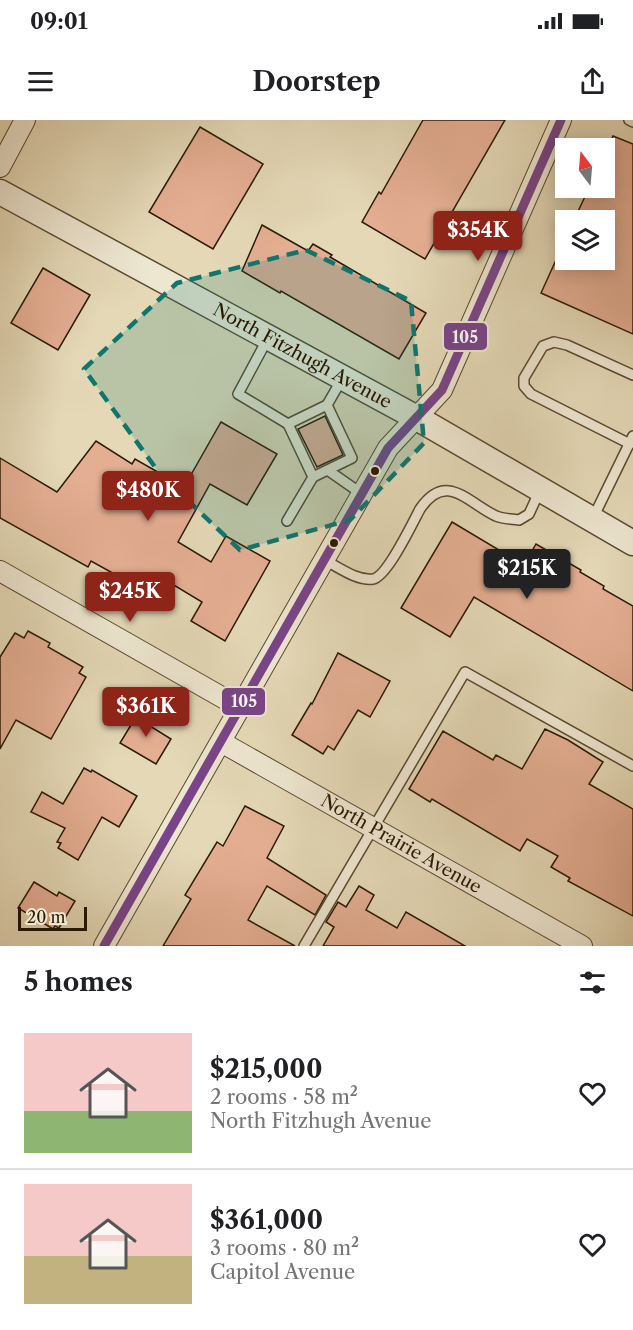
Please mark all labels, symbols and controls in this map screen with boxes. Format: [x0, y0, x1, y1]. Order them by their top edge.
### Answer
text: 09:01 [30, 8, 88, 35]
icon: menu [24, 65, 57, 98]
text: Doorstep [252, 65, 381, 98]
icon: share [576, 65, 609, 98]
north arrow [555, 138, 615, 198]
map controls [555, 138, 615, 270]
button: layers [555, 210, 615, 270]
pin: $354K [436, 211, 520, 262]
text: $354K [447, 218, 509, 242]
street label: North Fitzhugh Avenue [209, 299, 395, 413]
line badge: 105 [443, 322, 488, 351]
text: 105 [452, 327, 478, 347]
unlabelled marker [369, 465, 381, 477]
pin: $480K [106, 471, 190, 522]
text: $480K [116, 478, 180, 502]
unlabelled marker [328, 537, 340, 549]
pin: $215K [485, 549, 569, 600]
text: $215K [498, 556, 557, 580]
pin: $245K [88, 572, 172, 623]
text: $245K [99, 579, 161, 603]
pin: $361K [104, 687, 188, 738]
line badge: 105 [221, 687, 266, 716]
text: 105 [231, 691, 257, 711]
text: $361K [116, 694, 176, 718]
street label: North Prairie Avenue [317, 790, 485, 898]
scale bar [18, 904, 87, 932]
text: 20 m [27, 907, 66, 927]
text: 5 homes [24, 966, 133, 998]
icon: filters [576, 966, 609, 999]
text: $215,000 [210, 1053, 322, 1085]
icon: home [72, 1057, 144, 1129]
icon: heart [576, 1077, 609, 1110]
text: 2 rooms · 58 m² [210, 1085, 358, 1109]
text: North Fitzhugh Avenue [210, 1109, 432, 1133]
text: $361,000 [210, 1204, 323, 1236]
icon: home [72, 1208, 144, 1280]
icon: heart [576, 1228, 609, 1261]
text: 3 rooms · 80 m² [210, 1236, 359, 1260]
text: Capitol Avenue [210, 1260, 355, 1284]

